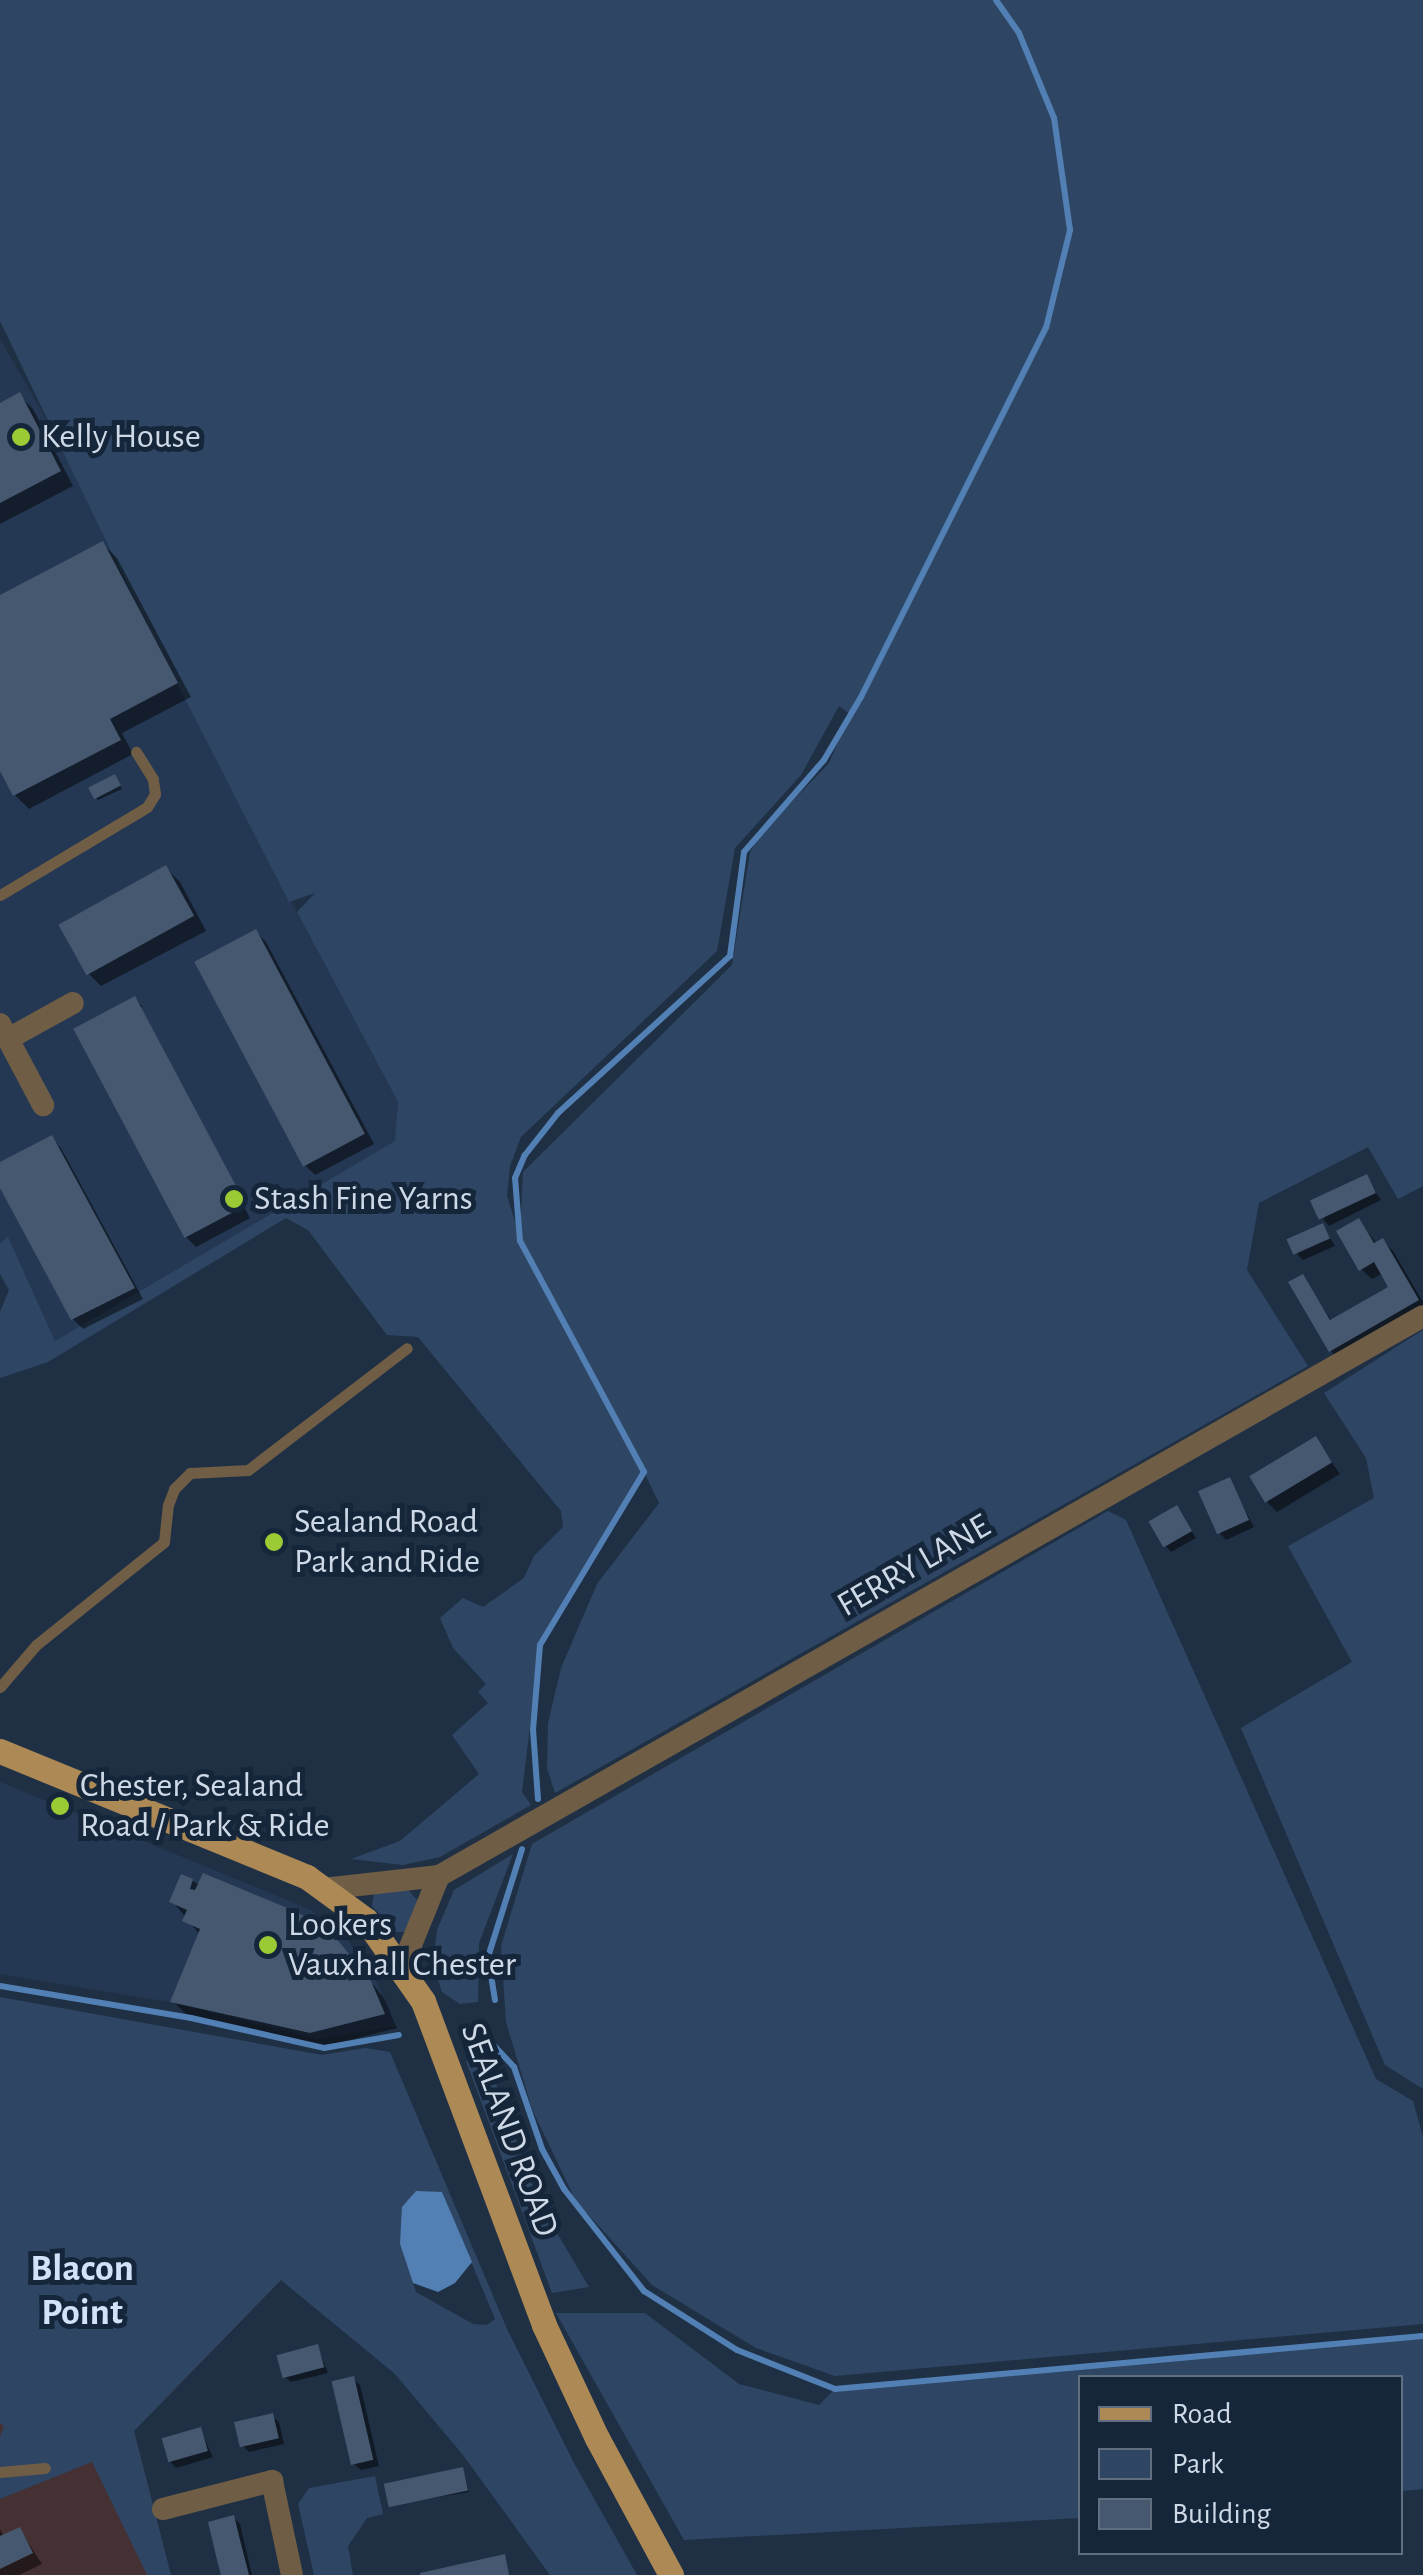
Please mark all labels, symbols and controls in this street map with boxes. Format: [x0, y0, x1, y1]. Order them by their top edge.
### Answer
place label: Kelly House [41, 416, 201, 458]
marker: Kelly House [10, 426, 32, 448]
place label: Stash Fine Yarns [254, 1178, 473, 1220]
marker: Stash Fine Yarns [223, 1188, 245, 1210]
place label: Sealand Road Park and Ride [294, 1501, 480, 1583]
street label: FERRY LANE [830, 1505, 998, 1627]
marker: Sealand Road Park and Ride [263, 1531, 285, 1553]
place label: Chester, Sealand Road / Park & Ride [80, 1765, 330, 1847]
marker: Chester, Sealand Road / Park & Ride [49, 1795, 71, 1817]
place label: Lookers Vauxhall Chester [288, 1904, 516, 1986]
marker: Lookers Vauxhall Chester [257, 1934, 279, 1956]
street label: SEALAND ROAD [451, 2017, 567, 2243]
district label: Blacon Point [30, 2247, 134, 2336]
legend [1078, 2375, 1403, 2555]
text: Road [1172, 2399, 1232, 2429]
text: Park [1172, 2449, 1224, 2479]
text: Building [1172, 2499, 1271, 2529]

